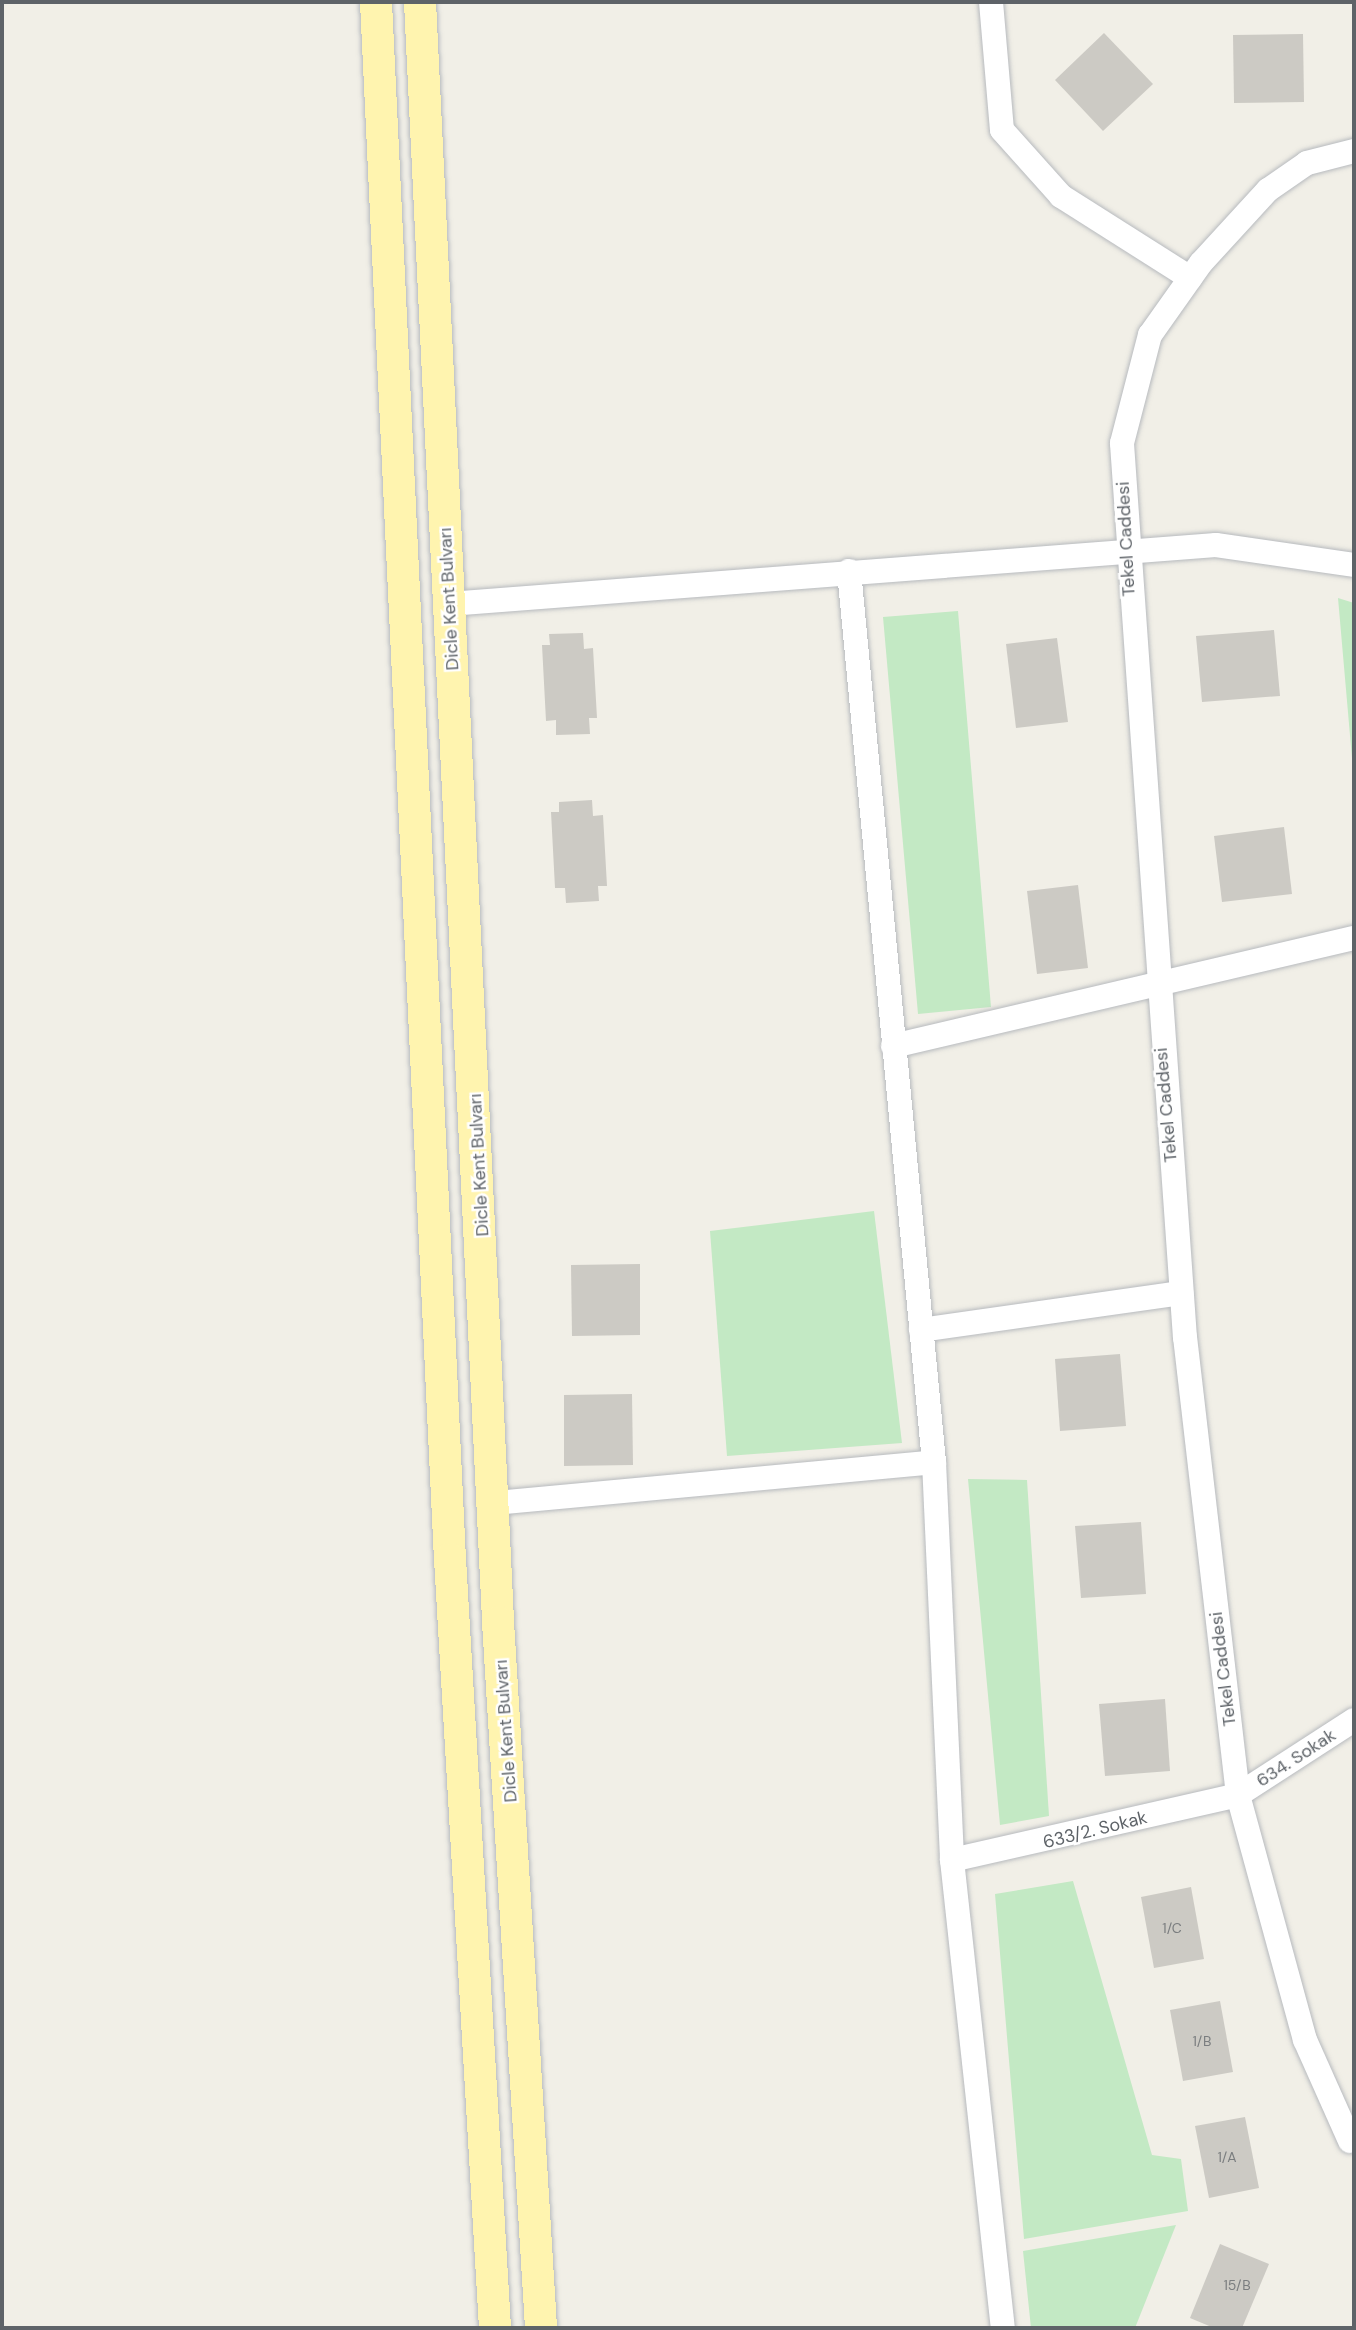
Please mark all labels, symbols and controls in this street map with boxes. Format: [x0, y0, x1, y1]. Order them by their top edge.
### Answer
street label: Tekel Caddesi [1112, 481, 1140, 597]
street label: Dicle Kent Bulvarı [434, 527, 464, 671]
street label: Tekel Caddesi [1150, 1047, 1182, 1163]
street label: Dicle Kent Bulvarı [464, 1093, 494, 1237]
street label: Tekel Caddesi [1205, 1611, 1241, 1727]
street label: Dicle Kent Bulvarı [490, 1659, 522, 1803]
street label: 634. Sokak [1252, 1724, 1340, 1792]
street label: 633/2. Sokak [1041, 1807, 1149, 1853]
house number: 1/C [1162, 1920, 1182, 1936]
house number: 1/B [1192, 2033, 1212, 2049]
house number: 1/A [1217, 2149, 1237, 2165]
house number: 15/B [1223, 2277, 1251, 2293]

